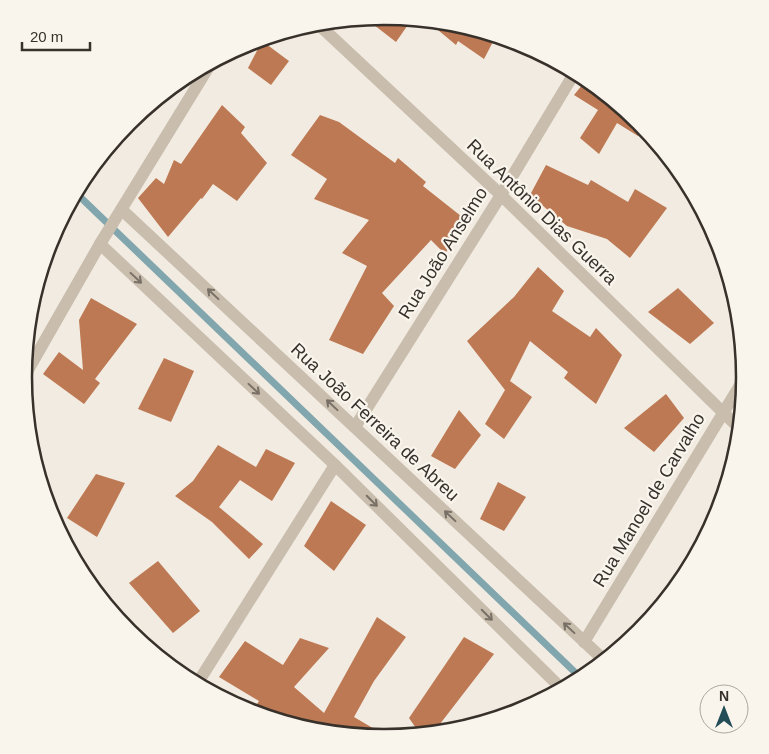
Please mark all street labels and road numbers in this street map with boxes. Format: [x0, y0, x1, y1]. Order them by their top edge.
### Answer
street label: Rua Antônio Dias Guerra [463, 135, 622, 289]
street label: Rua João Anselmo [394, 184, 492, 322]
street label: Rua João Ferreira de Abreu [287, 339, 463, 505]
street label: Rua Manoel de Carvalho [589, 410, 709, 590]

